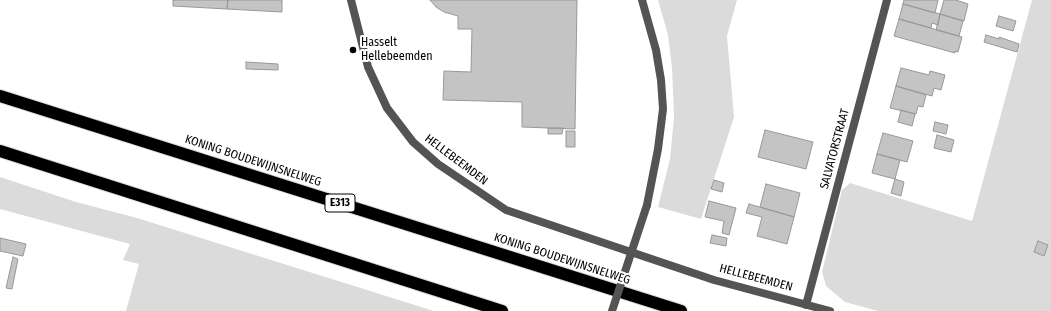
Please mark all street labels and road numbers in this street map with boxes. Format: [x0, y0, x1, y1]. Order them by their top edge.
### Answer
street label: SALVATORSTRAAT [817, 107, 853, 191]
street label: KONING BOUDEWIJNSNELWEG [183, 132, 323, 190]
street label: HELLEBEEMDEN [422, 132, 490, 188]
road number: E313 [325, 194, 355, 212]
street label: KONING BOUDEWIJNSNELWEG [492, 230, 632, 288]
street label: HELLEBEEMDEN [718, 261, 794, 295]

